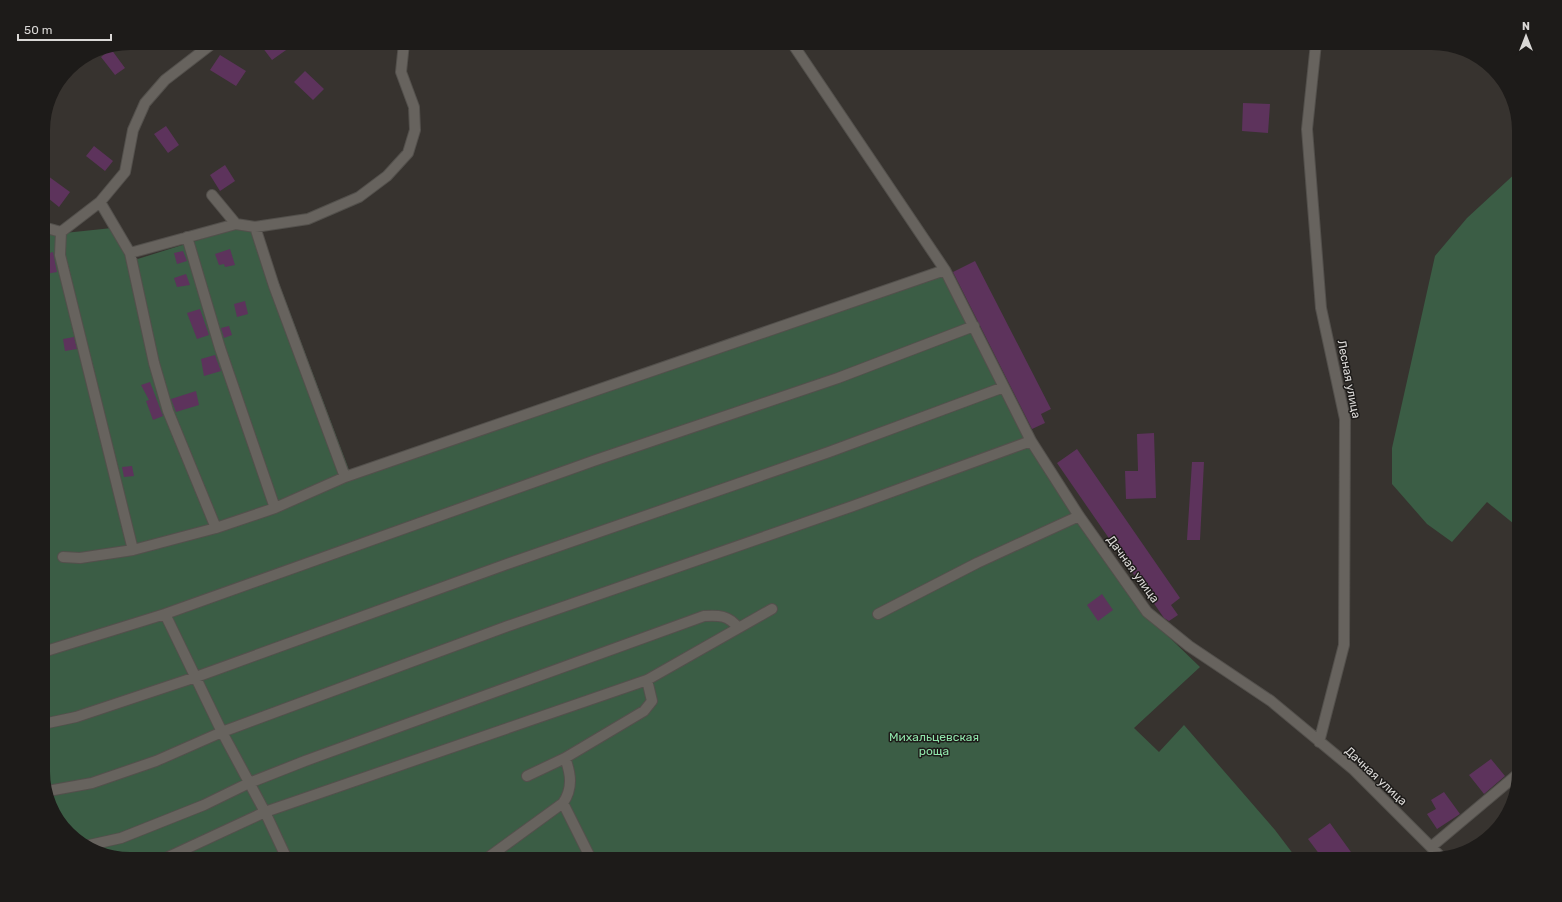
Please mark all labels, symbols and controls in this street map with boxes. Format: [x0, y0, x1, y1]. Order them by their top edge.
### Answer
scale bar [18, 16, 111, 42]
north arrow [1506, 16, 1546, 56]
text: N [1522, 20, 1530, 33]
text: 50 m [24, 23, 52, 37]
street label: Лесная улица [1335, 339, 1363, 419]
street label: Дачная улица [1104, 533, 1162, 605]
park label: Михальцевская роща [889, 730, 979, 758]
street label: Дачная улица [1342, 744, 1410, 808]

